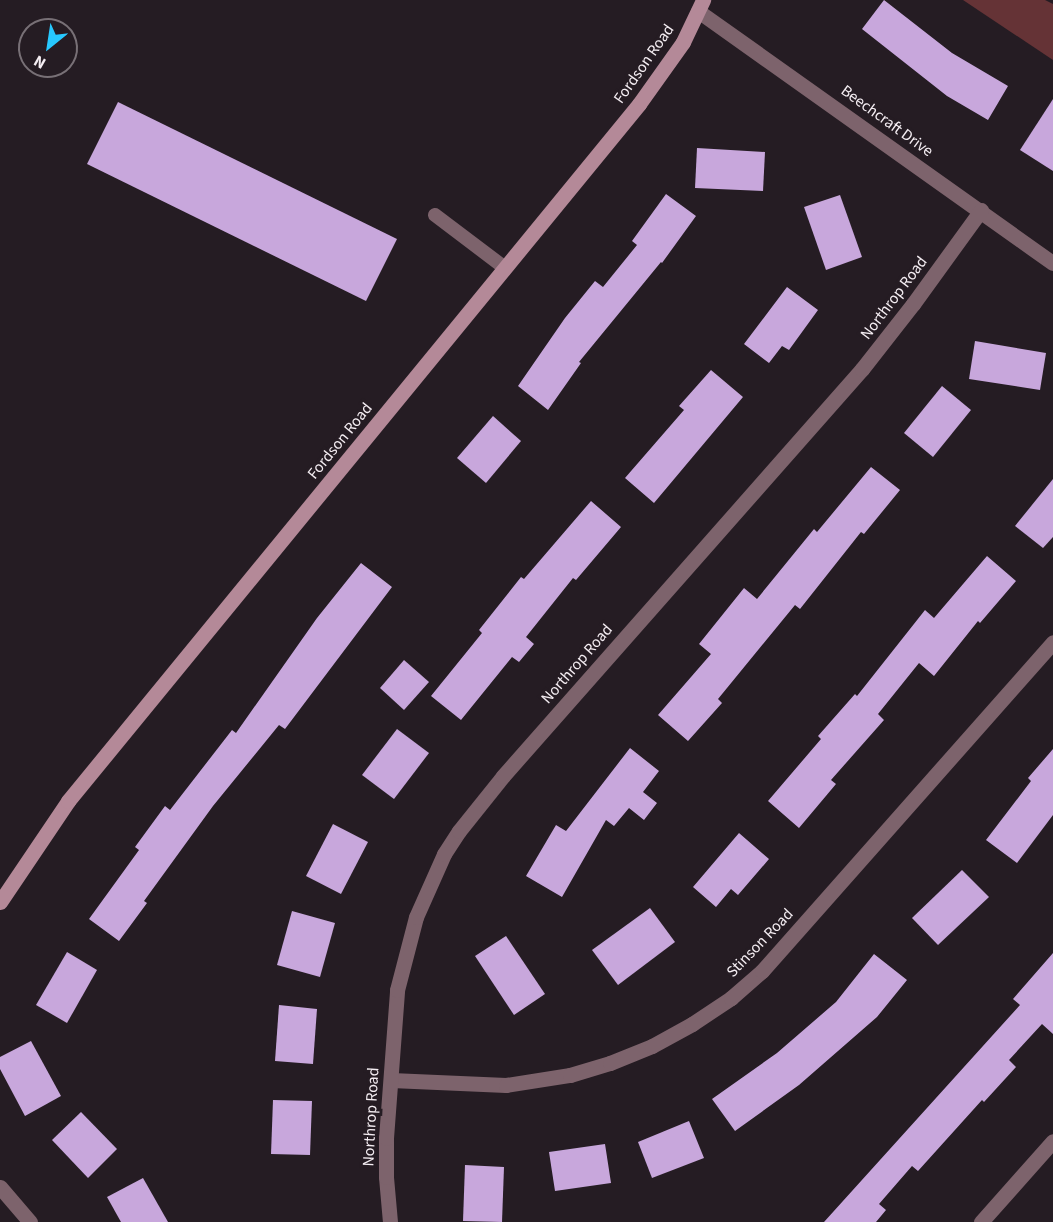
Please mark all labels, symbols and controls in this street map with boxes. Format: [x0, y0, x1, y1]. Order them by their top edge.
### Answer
north arrow [18, 18, 78, 78]
street label: Fordson Road [610, 21, 678, 107]
text: N [30, 50, 50, 74]
street label: Beechcraft Drive [837, 81, 937, 161]
street label: Northrop Road [856, 253, 932, 343]
street label: Fordson Road [303, 399, 377, 483]
street label: Northrop Road [537, 620, 617, 708]
street label: Stinson Road [723, 905, 797, 981]
street label: Northrop Road [359, 1067, 383, 1167]

